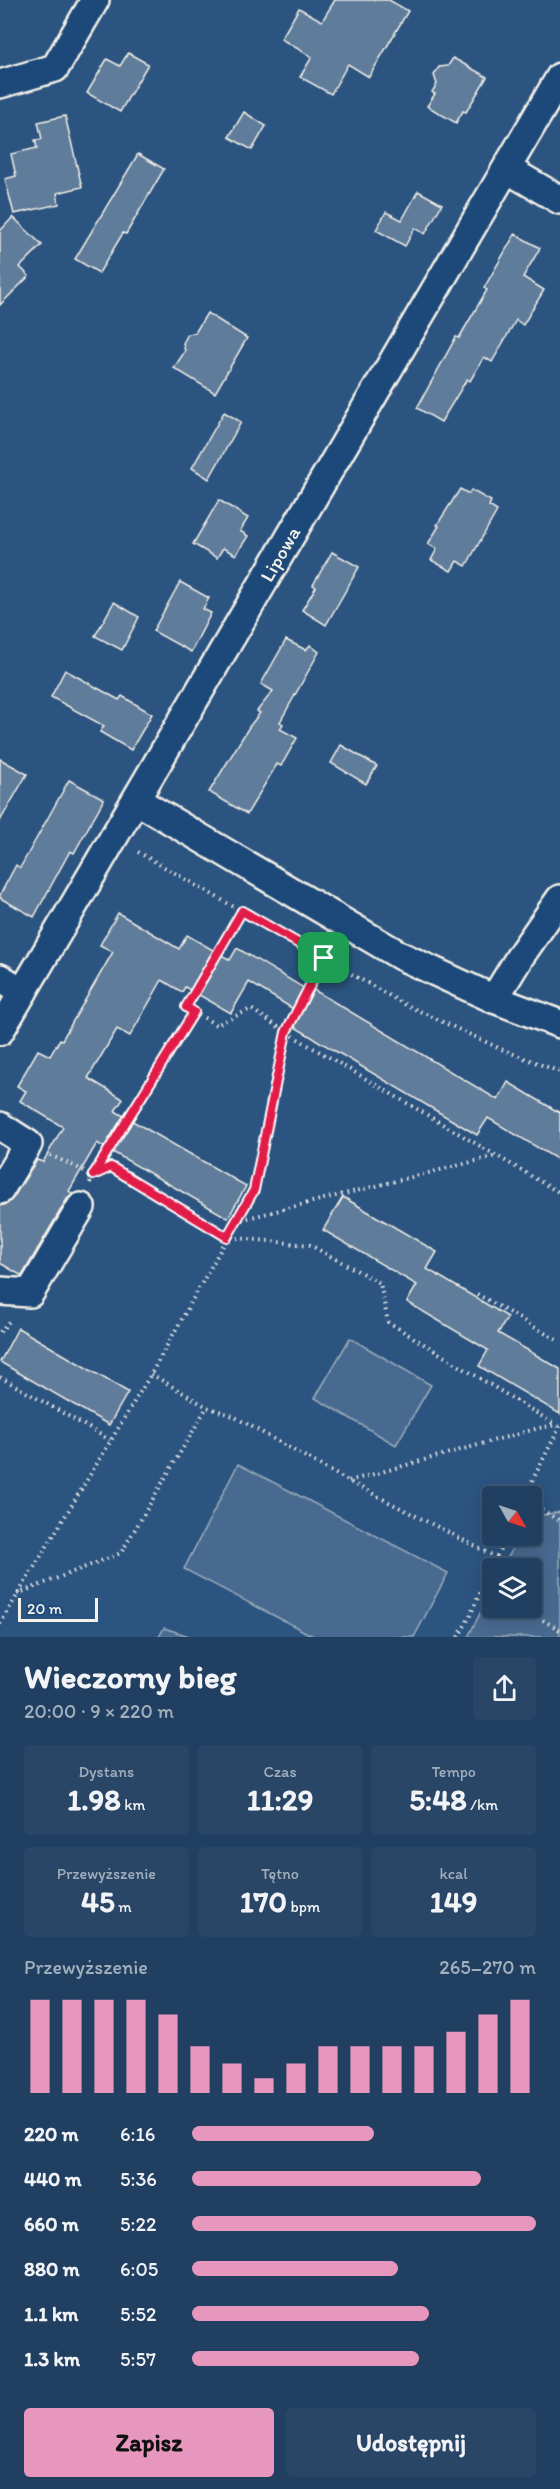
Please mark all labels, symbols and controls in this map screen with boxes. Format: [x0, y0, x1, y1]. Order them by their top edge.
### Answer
street label: Lipowa [255, 522, 306, 586]
pin [298, 932, 349, 983]
icon: arrive [307, 941, 340, 974]
north arrow [482, 1486, 542, 1546]
map controls [482, 1486, 542, 1618]
button: layers [482, 1558, 542, 1618]
scale bar [18, 1595, 98, 1622]
text: 20 m [27, 1599, 62, 1618]
text: Wieczorny bieg [24, 1657, 237, 1696]
button: share [473, 1657, 536, 1720]
text: 20:00 · 9 × 220 m [24, 1699, 174, 1723]
text: Dystans [79, 1762, 134, 1781]
text: Czas [263, 1762, 297, 1781]
text: Tempo [431, 1762, 476, 1781]
text: 1.98 [67, 1781, 121, 1818]
text: 11:29 [247, 1781, 313, 1818]
text: 5:48 [409, 1781, 467, 1818]
text: km [121, 1795, 145, 1814]
text: /km [467, 1795, 498, 1814]
text: Przewyższenie [57, 1864, 156, 1883]
text: Tętno [261, 1864, 299, 1883]
text: kcal [439, 1864, 468, 1883]
text: 45 [81, 1883, 115, 1920]
text: 170 [240, 1883, 287, 1920]
text: 149 [430, 1883, 477, 1920]
text: m [115, 1897, 132, 1916]
text: bpm [287, 1897, 320, 1916]
text: Przewyższenie [24, 1955, 148, 1979]
text: 265–270 m [439, 1955, 536, 1979]
text: 220 m [24, 2122, 79, 2146]
text: 6:16 [120, 2122, 155, 2146]
text: 440 m [24, 2167, 82, 2191]
text: 5:36 [120, 2167, 157, 2191]
text: 660 m [24, 2212, 79, 2236]
text: 5:22 [120, 2212, 156, 2236]
text: 880 m [24, 2257, 80, 2281]
text: 6:05 [120, 2257, 158, 2281]
text: 1.1 km [24, 2302, 78, 2326]
text: 5:52 [120, 2302, 156, 2326]
text: 1.3 km [24, 2347, 80, 2371]
text: 5:57 [120, 2347, 156, 2371]
button: Zapisz [24, 2408, 274, 2477]
button: Udostępnij [286, 2408, 536, 2477]

